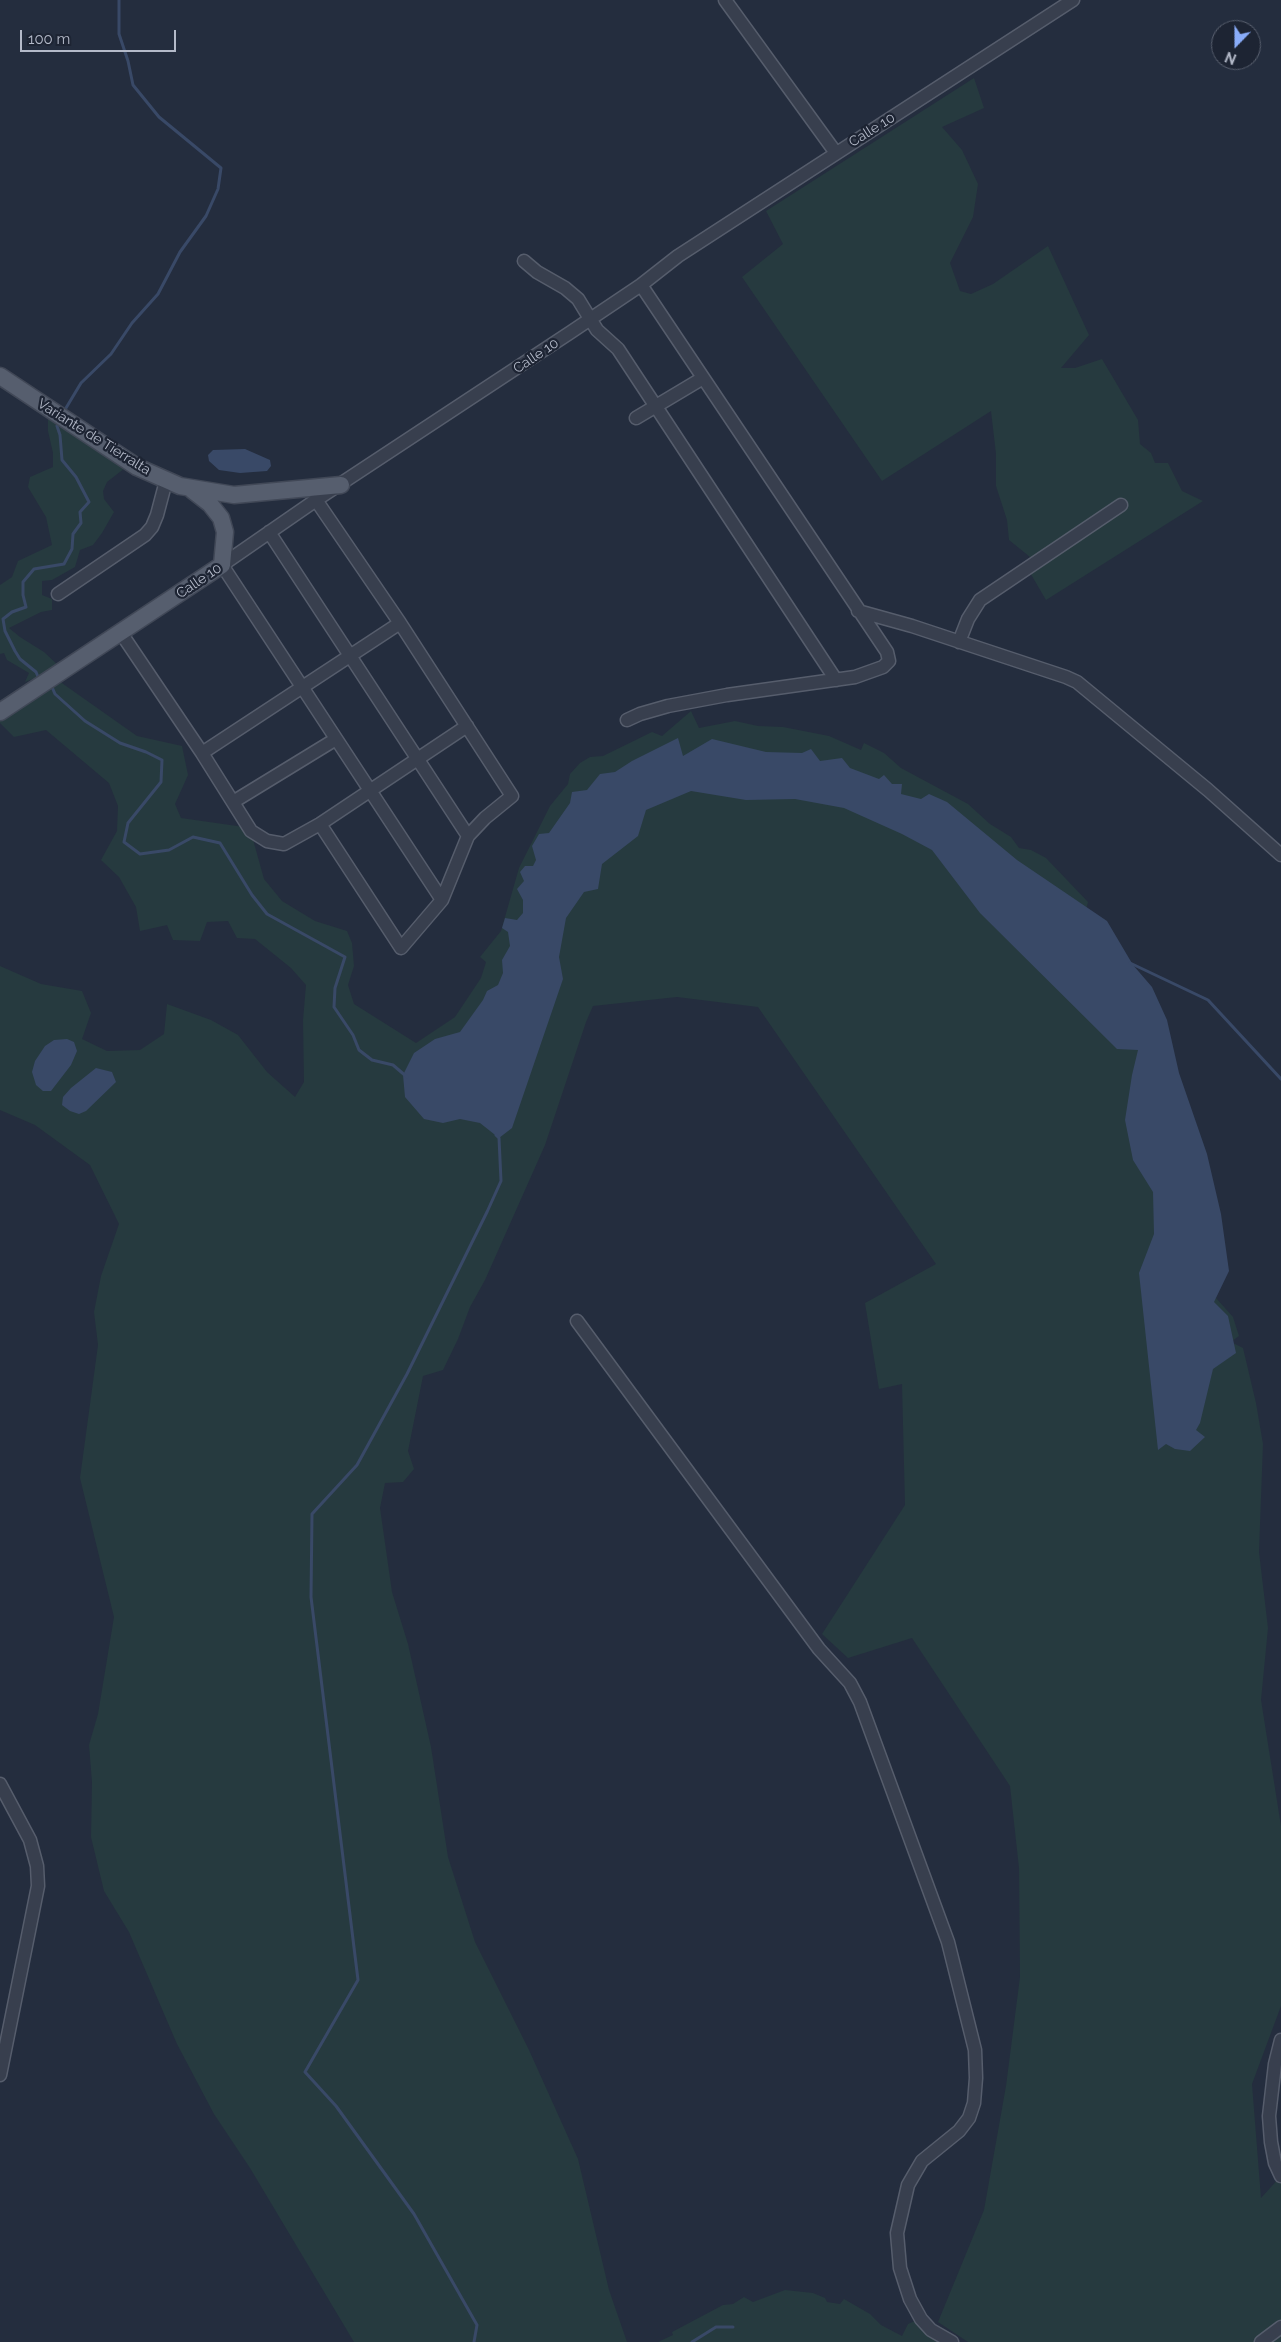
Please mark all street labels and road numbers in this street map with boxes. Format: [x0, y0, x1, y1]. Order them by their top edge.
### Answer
street label: Calle 10 [846, 109, 898, 151]
street label: Calle 10 [510, 335, 562, 377]
street label: Variante de Tierralta [34, 395, 154, 479]
street label: Calle 10 [173, 560, 225, 602]

